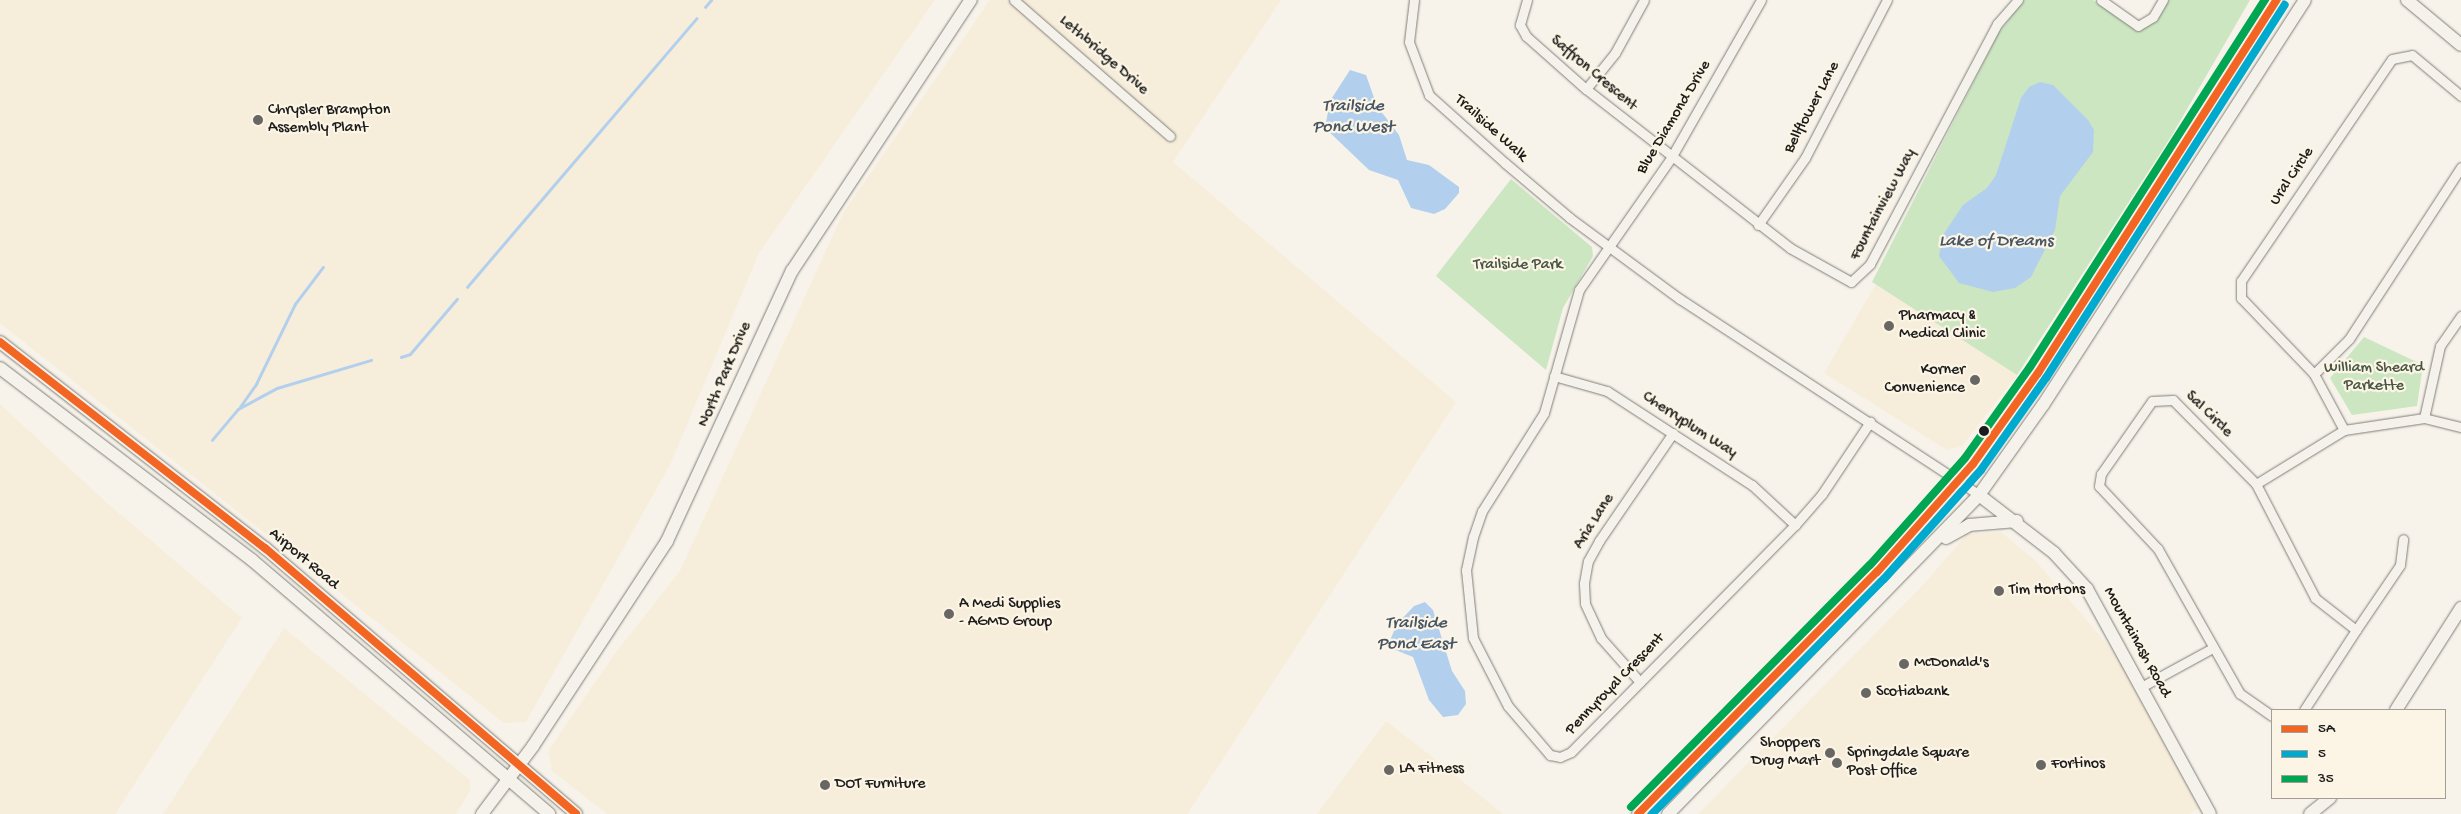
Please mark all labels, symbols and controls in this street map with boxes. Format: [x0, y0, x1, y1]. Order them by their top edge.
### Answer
street label: Lethbridge Drive [1054, 12, 1152, 100]
street label: Saffron Crescent [1546, 32, 1640, 116]
street label: Blue Diamond Drive [1633, 58, 1717, 178]
street label: Bellflower Lane [1781, 59, 1845, 157]
street label: Trailside Walk [1450, 91, 1530, 167]
water label: Trailside Pond West [1312, 97, 1394, 140]
place label: Chrysler Brampton Assembly Plant [268, 101, 390, 139]
marker: Chrysler Brampton Assembly Plant [252, 114, 264, 126]
street label: Ural Circle [2267, 144, 2319, 210]
street label: Fountainview Way [1847, 146, 1921, 264]
water label: Lake of Dreams [1939, 231, 2053, 253]
park label: Trailside Park [1474, 256, 1562, 276]
place label: Pharmacy & Medical Clinic [1899, 307, 1985, 345]
street label: North Park Drive [695, 319, 757, 431]
marker: Pharmacy & Medical Clinic [1883, 320, 1895, 332]
park label: William Sheard Parkette [2324, 359, 2424, 397]
place label: Korner Convenience [1884, 361, 1965, 399]
marker: Korner Convenience [1969, 374, 1981, 386]
street label: Cherryplum Way [1638, 388, 1740, 464]
street label: Sal Circle [2180, 388, 2236, 442]
unlabelled marker [1979, 426, 1989, 436]
street label: Aria Lane [1570, 491, 1620, 553]
street label: Airport Road [264, 525, 342, 595]
place label: Tim Hortons [2009, 581, 2085, 601]
marker: Tim Hortons [1993, 585, 2005, 597]
street label: Mountainash Road [2098, 585, 2174, 701]
place label: A Medi Supplies - AGMD Group [959, 595, 1060, 633]
marker: A Medi Supplies - AGMD Group [943, 608, 955, 620]
water label: Trailside Pond East [1377, 614, 1455, 656]
street label: Pennyroyal Crescent [1562, 630, 1670, 740]
place label: McDonald's [1914, 654, 1989, 674]
marker: McDonald's [1898, 658, 1910, 670]
place label: Scotiabank [1876, 683, 1948, 703]
marker: Scotiabank [1860, 687, 1872, 699]
legend [2271, 709, 2446, 799]
text: 5A [2318, 720, 2335, 738]
place label: Shoppers Drug Mart [1751, 734, 1820, 772]
place label: Springdale Square Post Office [1847, 744, 1969, 782]
text: 5 [2318, 745, 2326, 763]
marker: Shoppers Drug Mart [1824, 747, 1836, 759]
place label: Fortinos [2051, 755, 2105, 775]
marker: Springdale Square Post Office [1831, 757, 1843, 769]
marker: Fortinos [2035, 759, 2047, 771]
place label: LA Fitness [1399, 760, 1464, 780]
marker: LA Fitness [1383, 764, 1395, 776]
text: 35 [2318, 770, 2334, 788]
place label: DOT Furniture [835, 775, 925, 795]
marker: DOT Furniture [819, 779, 831, 791]

